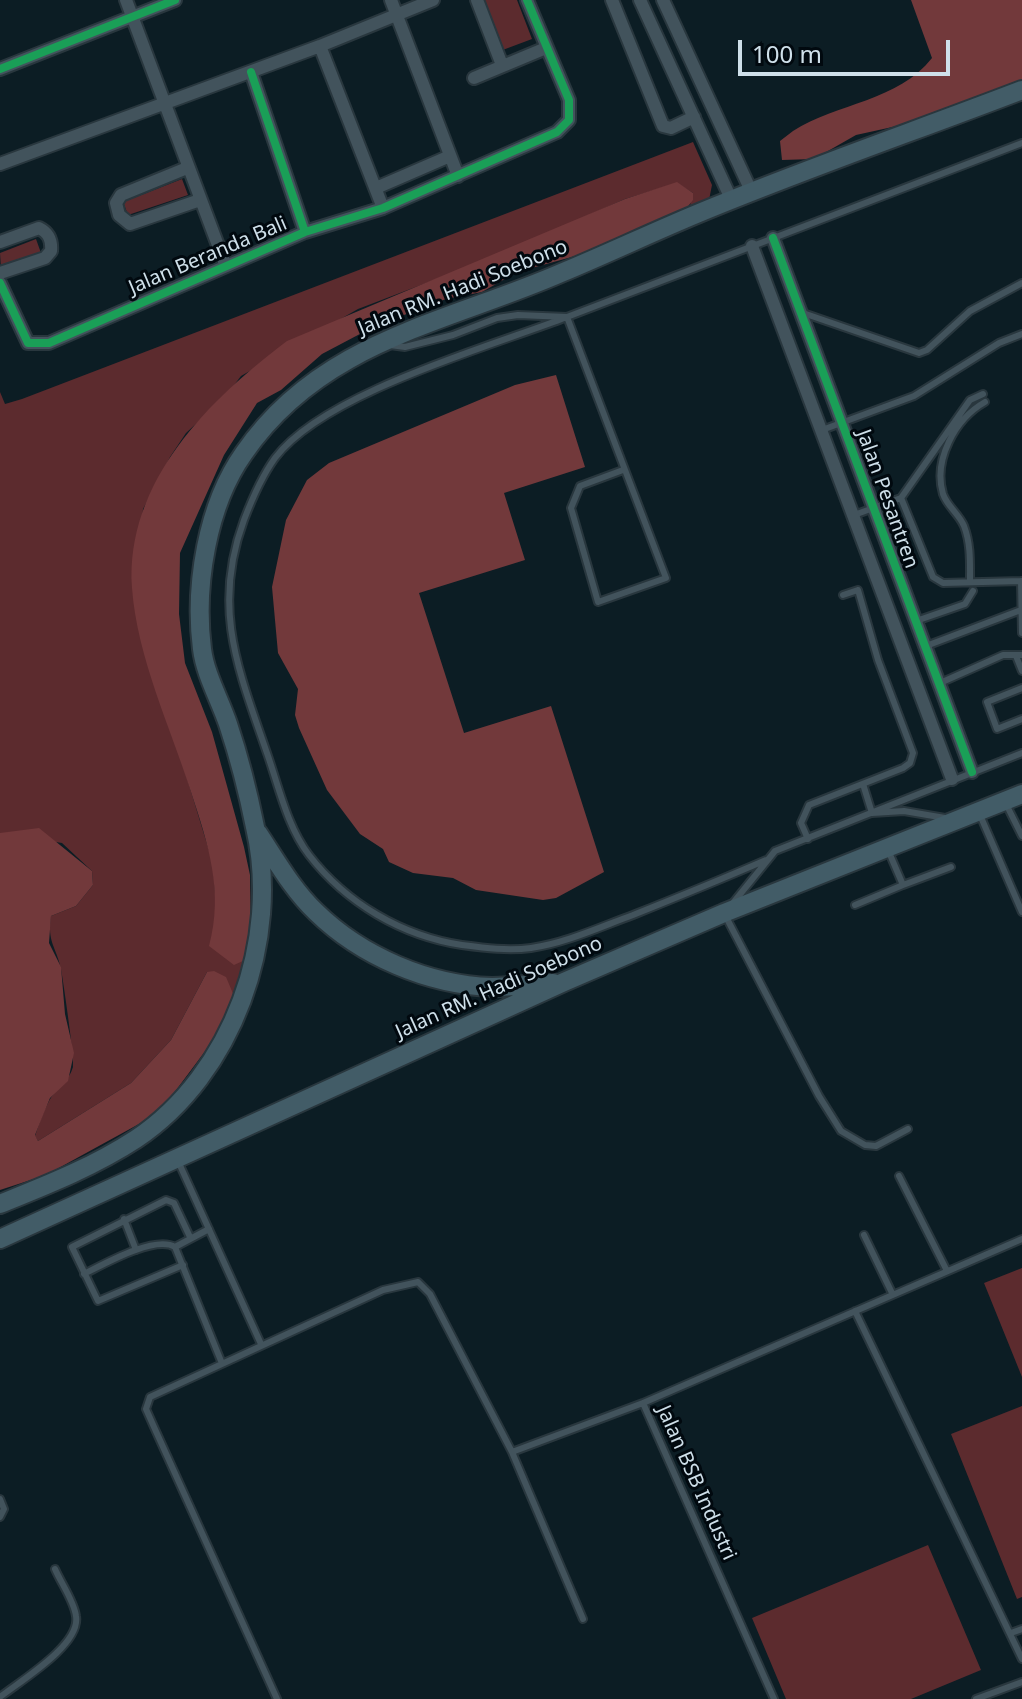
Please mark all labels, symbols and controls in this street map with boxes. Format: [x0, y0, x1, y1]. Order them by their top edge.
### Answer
scale bar [742, 24, 954, 74]
text: 100 m [752, 37, 822, 70]
street label: Jalan Beranda Bali [125, 212, 291, 300]
street label: Jalan RM. Hadi Soebono [355, 235, 571, 341]
street label: Jalan Pesantren [851, 426, 923, 572]
street label: Jalan RM. Hadi Soebono [392, 932, 606, 1044]
street label: Jalan BSB Industri [651, 1402, 741, 1564]

